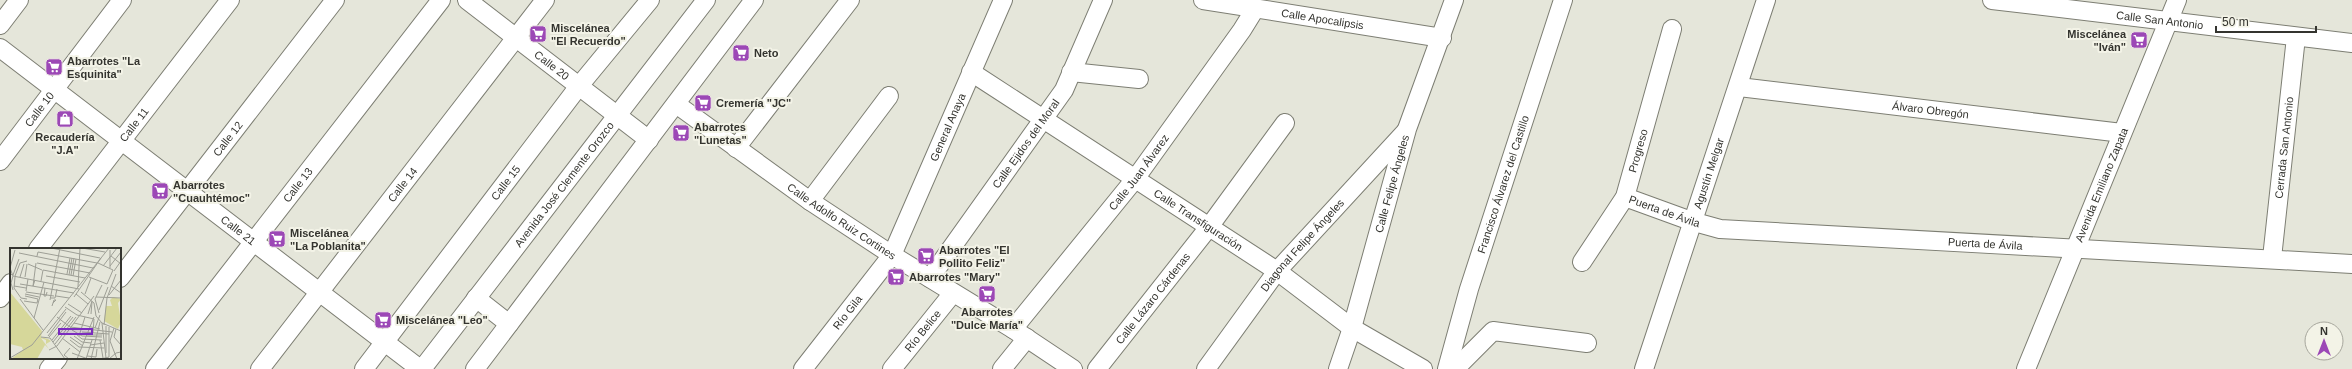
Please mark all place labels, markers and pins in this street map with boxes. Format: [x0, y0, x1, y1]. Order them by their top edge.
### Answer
place label: Miscelánea "El Recuerdo" [551, 22, 626, 47]
supermarket icon: Miscelánea "El Recuerdo" [528, 24, 548, 44]
place label: Miscelánea "Iván" [2067, 28, 2127, 53]
supermarket icon: Miscelánea "Iván" [2129, 30, 2149, 50]
supermarket icon: Neto [731, 43, 751, 63]
place label: Neto [754, 47, 779, 59]
place label: Abarrotes "La Esquinita" [67, 55, 141, 80]
supermarket icon: Abarrotes "La Esquinita" [44, 57, 64, 77]
supermarket icon: Cremería "JC" [693, 93, 713, 113]
place label: Cremería "JC" [716, 97, 791, 109]
shop icon: Recaudería "J.A" [55, 109, 75, 129]
place label: Abarrotes "Lunetas" [694, 121, 747, 146]
supermarket icon: Abarrotes "Lunetas" [671, 123, 691, 143]
place label: Recaudería "J.A" [35, 131, 96, 156]
place label: Abarrotes "Cuauhtémoc" [173, 179, 250, 204]
supermarket icon: Abarrotes "Cuauhtémoc" [150, 181, 170, 201]
place label: Miscelánea "La Poblanita" [290, 227, 366, 252]
supermarket icon: Miscelánea "La Poblanita" [267, 229, 287, 249]
place label: Abarrotes "El Pollito Feliz" [939, 244, 1010, 269]
supermarket icon: Abarrotes "El Pollito Feliz" [916, 246, 936, 266]
supermarket icon: Abarrotes "Mary" [886, 267, 906, 287]
place label: Abarrotes "Mary" [909, 271, 1000, 283]
supermarket icon: Abarrotes "Dulce María" [977, 284, 997, 304]
place label: Abarrotes "Dulce María" [951, 306, 1023, 331]
supermarket icon: Miscelánea "Leo" [373, 310, 393, 330]
place label: Miscelánea "Leo" [396, 314, 488, 326]

